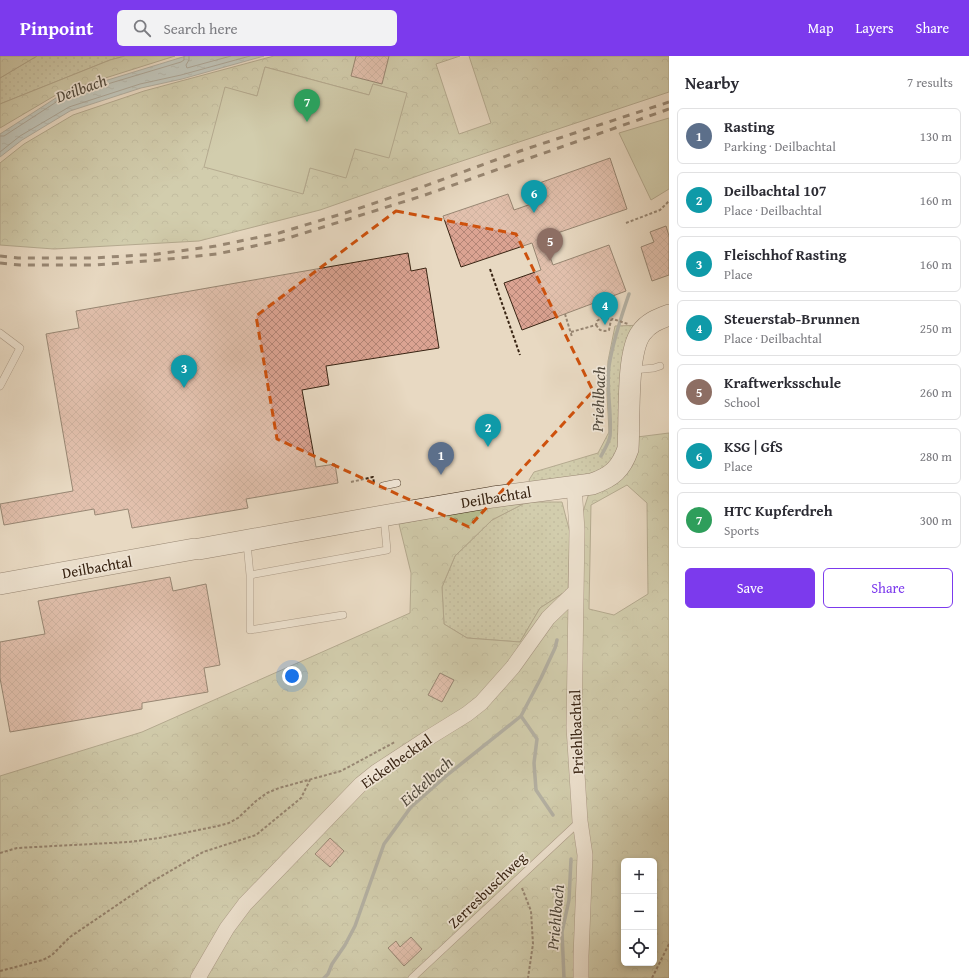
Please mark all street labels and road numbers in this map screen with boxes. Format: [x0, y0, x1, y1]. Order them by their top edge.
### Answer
street label: Deilbachtal [459, 481, 533, 513]
street label: Deilbachtal [60, 551, 134, 583]
street label: Priehlbachtal [564, 689, 588, 775]
street label: Eickelbecktal [356, 729, 436, 793]
street label: Zerresbuschweg [443, 847, 531, 933]

